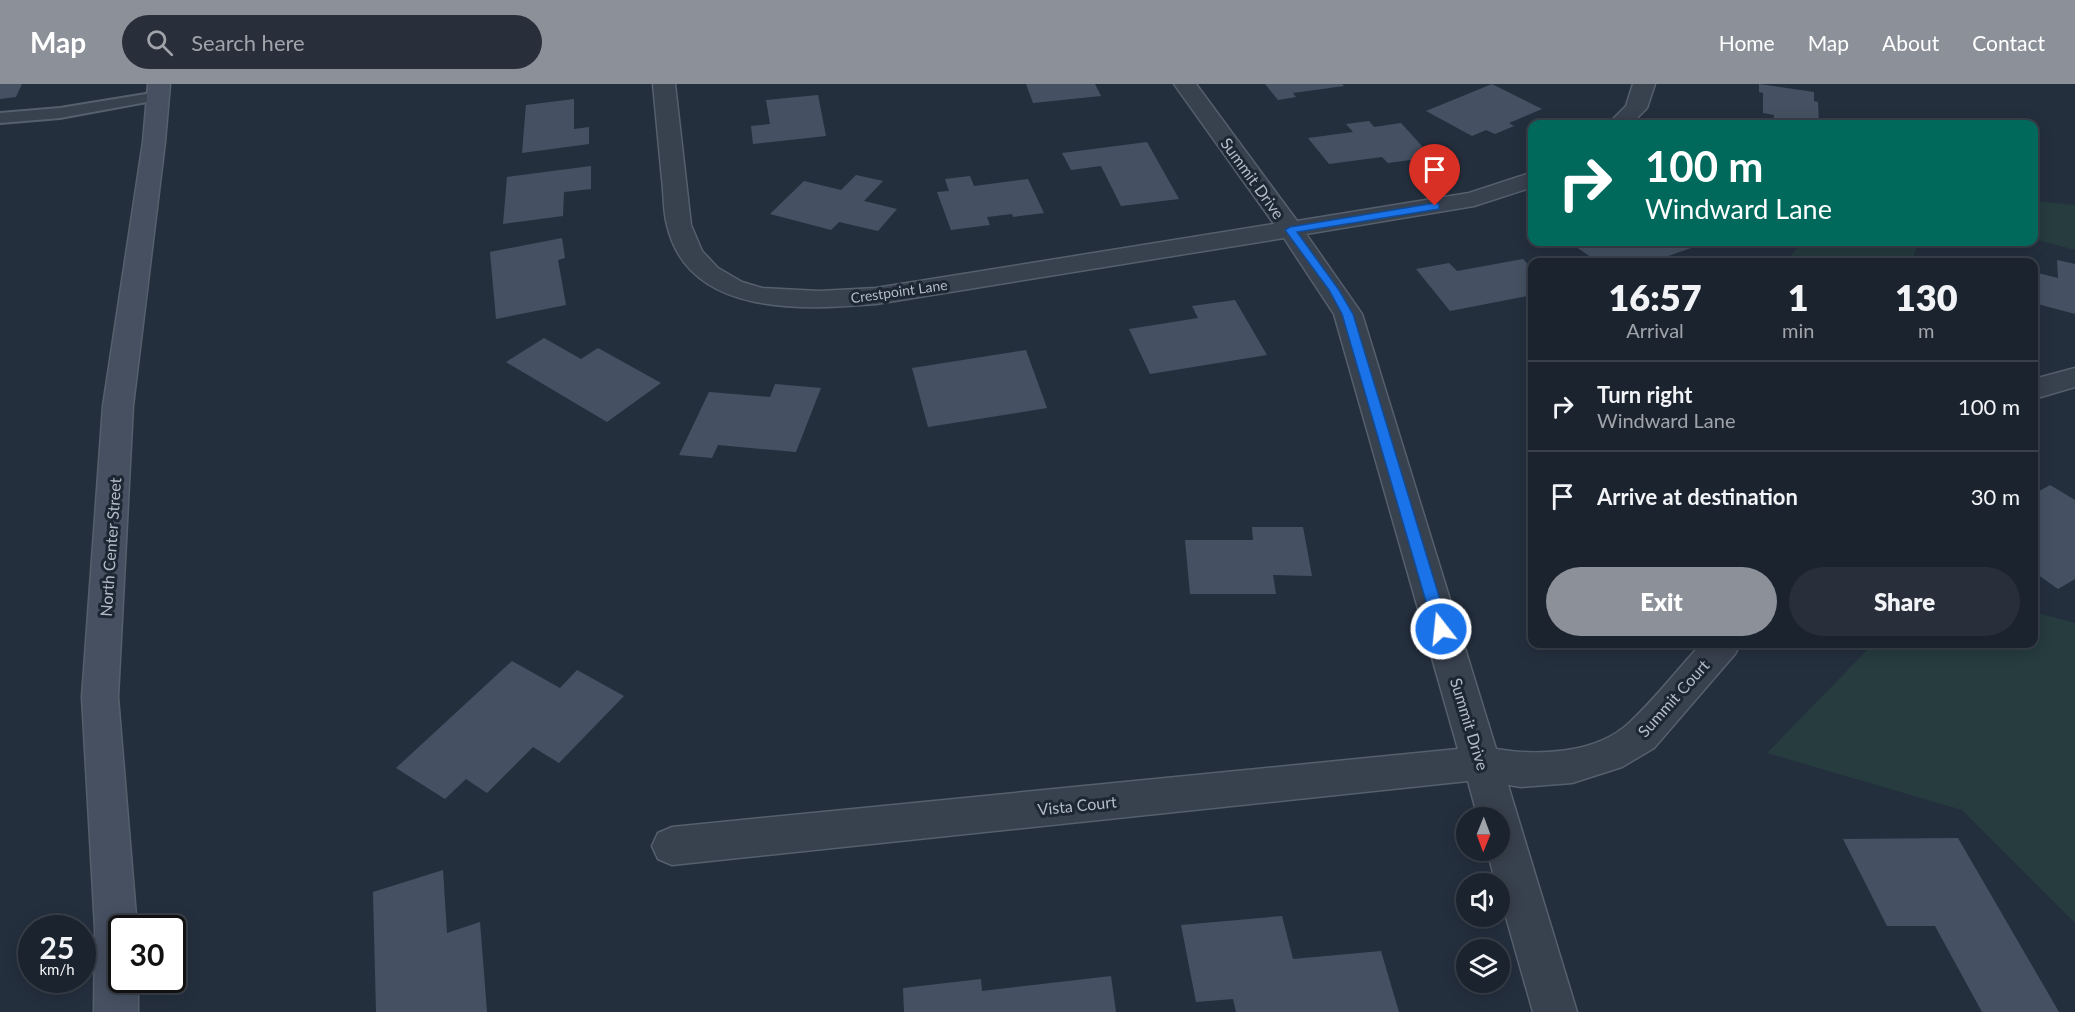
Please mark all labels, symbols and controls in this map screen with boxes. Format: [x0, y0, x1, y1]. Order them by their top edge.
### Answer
search box [122, 15, 542, 69]
text: Map [30, 25, 86, 59]
icon: search [143, 26, 176, 59]
text: Search here [191, 29, 305, 56]
text: Home [1719, 30, 1775, 55]
text: Map [1808, 30, 1849, 55]
text: About [1882, 30, 1939, 55]
text: Contact [1972, 30, 2045, 55]
street label: Summit Drive [1217, 134, 1289, 222]
text: 100 m [1645, 141, 1763, 191]
pin [1409, 144, 1460, 206]
icon: right [1546, 144, 1624, 222]
icon: arrive [1418, 153, 1451, 186]
text: Windward Lane [1645, 192, 1832, 225]
text: 16:57 [1608, 275, 1702, 319]
text: 1 [1788, 275, 1809, 319]
text: 130 [1895, 275, 1958, 319]
street label: Crestpoint Lane [850, 276, 948, 306]
text: Arrival [1626, 318, 1684, 342]
text: min [1782, 318, 1814, 342]
text: m [1918, 318, 1934, 342]
text: Turn right [1597, 381, 1692, 408]
icon: right [1546, 390, 1579, 423]
text: 100 m [1958, 393, 2020, 420]
text: Windward Lane [1597, 408, 1735, 432]
street label: North Center Street [96, 477, 124, 617]
icon: arrive [1546, 480, 1579, 513]
text: Arrive at destination [1597, 483, 1798, 510]
text: 30 m [1971, 483, 2020, 510]
button: Exit [1546, 567, 1777, 636]
button: Share [1789, 567, 2020, 636]
position arrow [1409, 597, 1473, 661]
street label: Summit Court [1633, 655, 1713, 741]
street label: Summit Drive [1447, 676, 1493, 772]
street label: Vista Court [1036, 791, 1118, 819]
north arrow [1456, 807, 1510, 861]
map controls [1456, 807, 1510, 993]
button: sound [1456, 873, 1510, 927]
speed limit sign: 30 [108, 915, 186, 993]
text: 25 [40, 929, 74, 965]
button: layers [1456, 939, 1510, 993]
text: km/h [39, 960, 75, 978]

